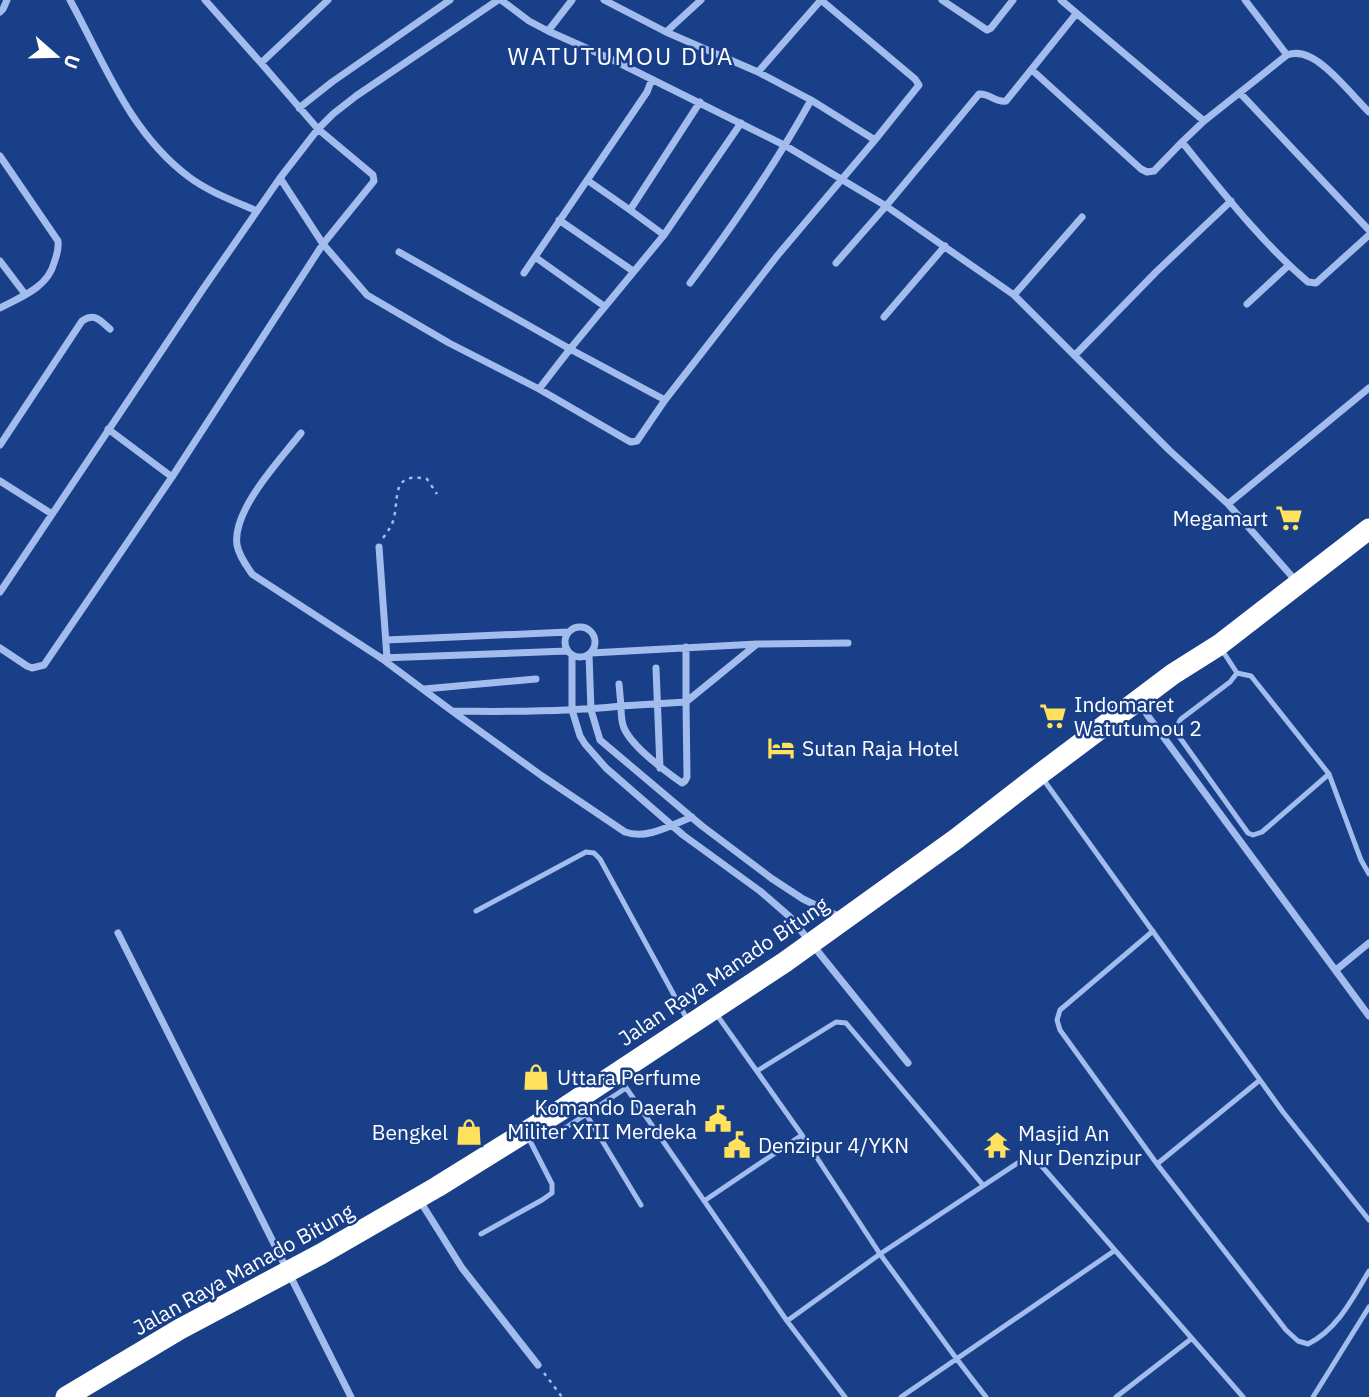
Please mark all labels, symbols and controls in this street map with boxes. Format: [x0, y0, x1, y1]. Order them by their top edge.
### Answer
north arrow [21, 21, 91, 91]
district label: WATUTUMOU DUA [508, 40, 734, 72]
text: U [58, 52, 86, 72]
supermarket icon: Megamart [1274, 503, 1304, 533]
place label: Megamart [1172, 504, 1268, 532]
place label: Indomaret Watutumou 2 [1074, 690, 1202, 742]
supermarket icon: Indomaret Watutumou 2 [1038, 701, 1068, 731]
hotel icon: Sutan Raja Hotel [766, 733, 796, 763]
place label: Sutan Raja Hotel [802, 734, 959, 762]
street label: Jalan Raya Manado Bitung [612, 890, 834, 1052]
shop icon: Uttara Perfume [521, 1062, 551, 1092]
place label: Uttara Perfume [557, 1063, 701, 1091]
place label: Komando Daerah Militer XIII Merdeka [507, 1093, 697, 1145]
public building icon: Komando Daerah Militer XIII Merdeka [703, 1104, 733, 1134]
shop icon: Bengkel [454, 1117, 484, 1147]
place label: Bengkel [372, 1118, 448, 1146]
place label: Masjid An Nur Denzipur [1018, 1119, 1142, 1171]
public building icon: Denzipur 4/YKN [722, 1130, 752, 1160]
temple icon: Masjid An Nur Denzipur [982, 1130, 1012, 1160]
place label: Denzipur 4/YKN [758, 1131, 909, 1159]
street label: Jalan Raya Manado Bitung [128, 1197, 358, 1341]

